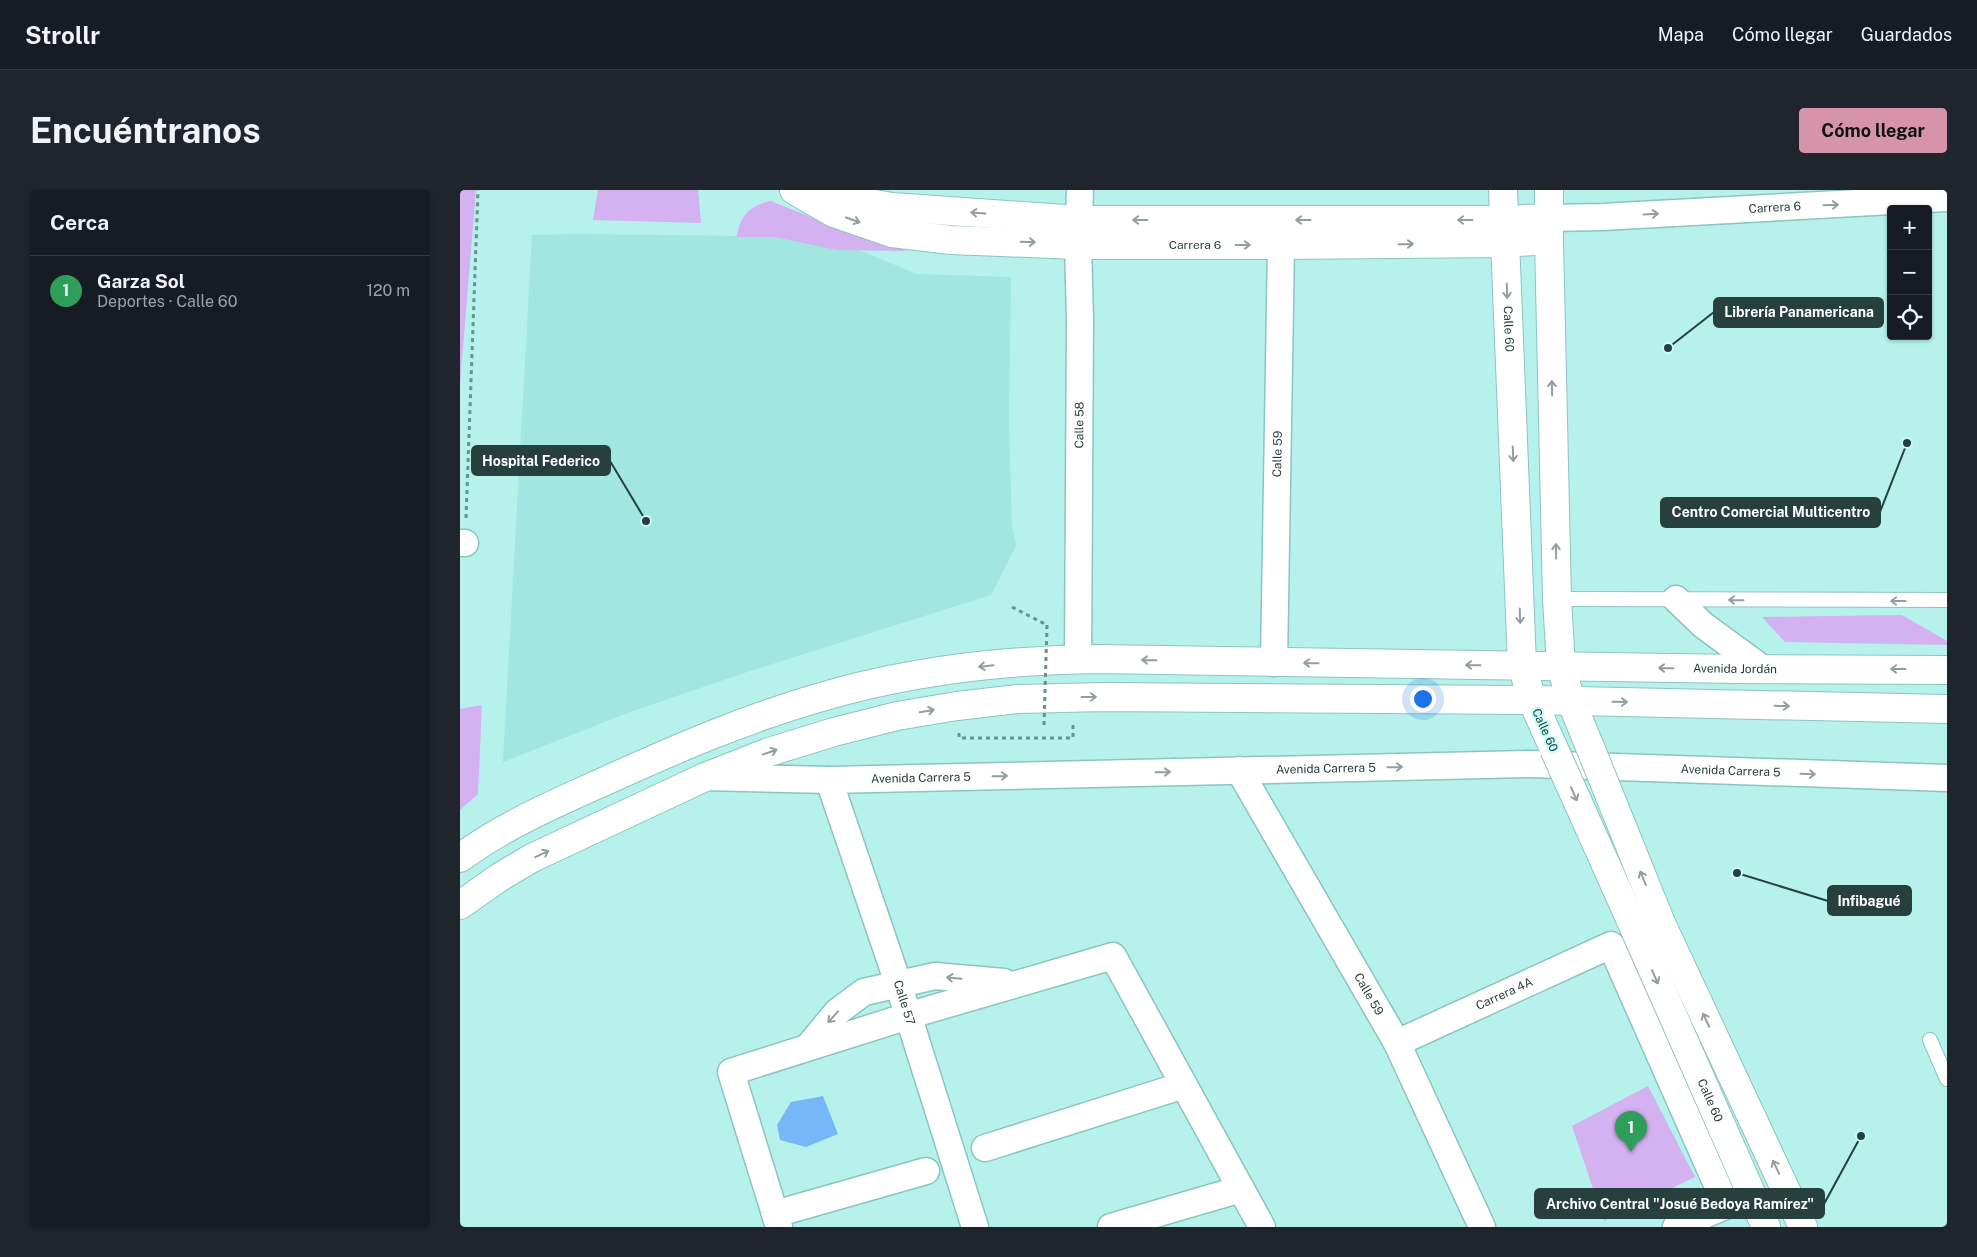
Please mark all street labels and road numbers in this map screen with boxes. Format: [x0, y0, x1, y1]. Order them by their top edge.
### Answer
street label: Carrera 6 [1748, 199, 1801, 216]
street label: Carrera 6 [1169, 238, 1221, 252]
street label: Calle 60 [1501, 306, 1516, 352]
street label: Calle 58 [1072, 401, 1087, 448]
street label: Calle 59 [1270, 431, 1285, 477]
street label: Avenida Jordán [1693, 661, 1777, 676]
street label: Calle 60 [1529, 706, 1561, 754]
street label: Avenida Carrera 5 [1276, 760, 1376, 777]
street label: Avenida Carrera 5 [1681, 762, 1781, 779]
street label: Avenida Carrera 5 [871, 770, 971, 786]
street label: Calle 59 [1351, 971, 1386, 1018]
street label: Carrera 4A [1474, 975, 1535, 1013]
street label: Calle 57 [891, 979, 918, 1027]
street label: Calle 60 [1695, 1076, 1726, 1124]

